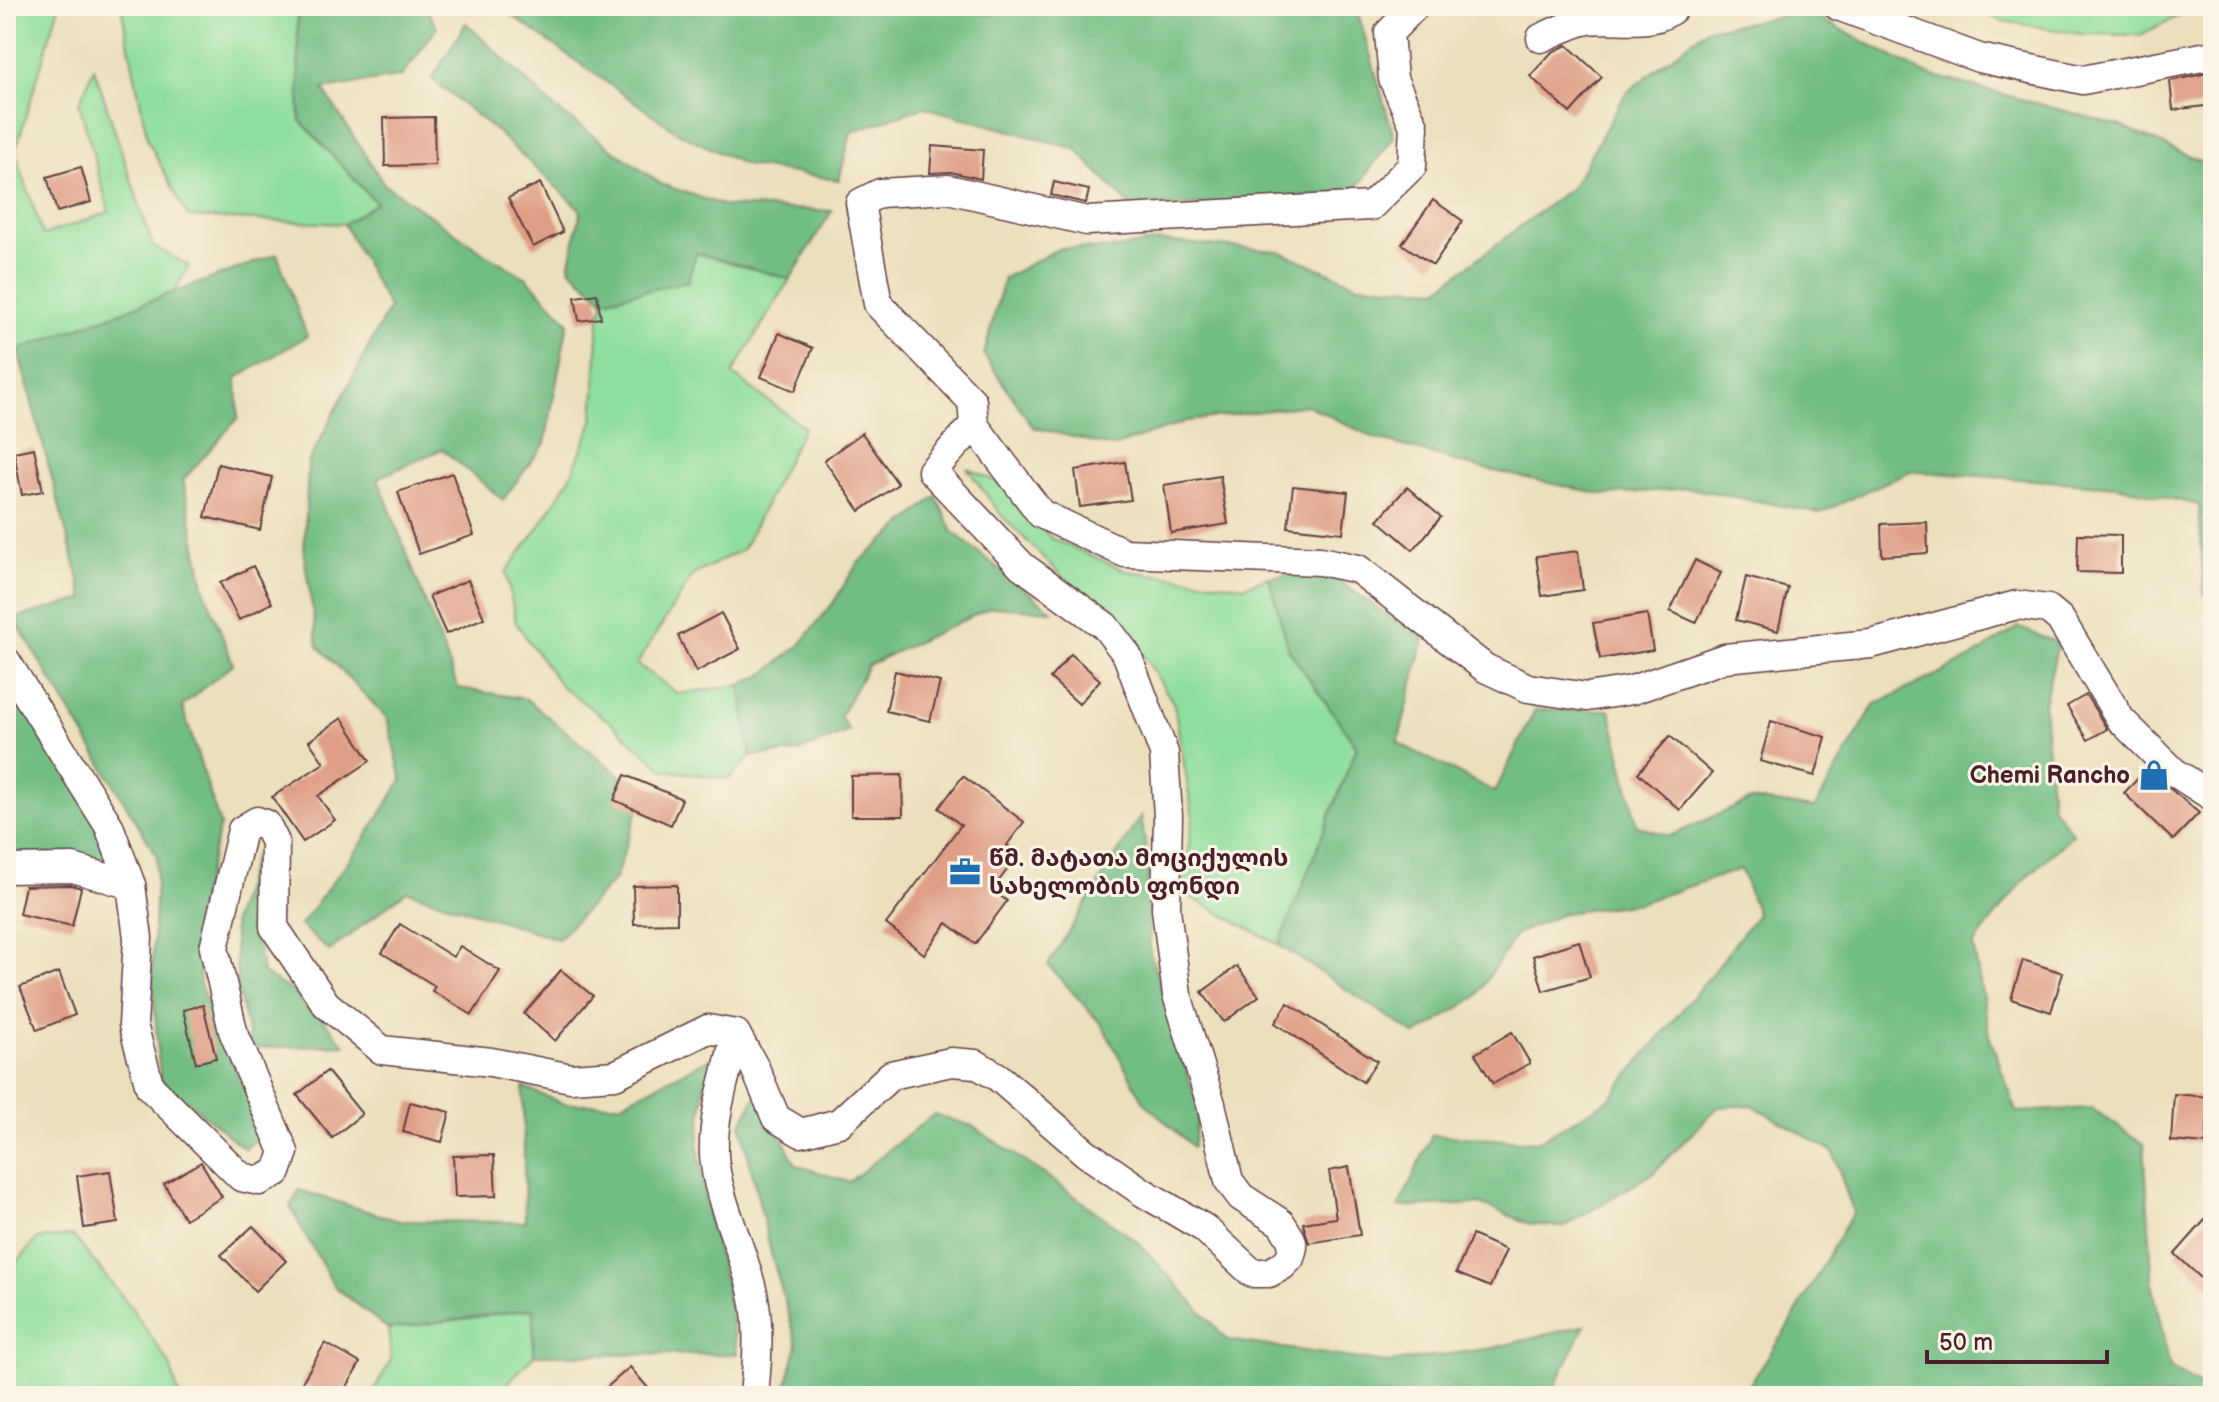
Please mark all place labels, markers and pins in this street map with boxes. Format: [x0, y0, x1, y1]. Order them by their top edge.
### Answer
shop icon: Chemi Rancho [2137, 758, 2171, 792]
place label: Chemi Rancho [1970, 761, 2130, 790]
place label: წმ. მატათა მოციქულის სახელობის ფონდი [989, 844, 1288, 901]
office icon: წმ. მატათა მოციქულის სახელობის ფონდი [948, 855, 982, 889]

